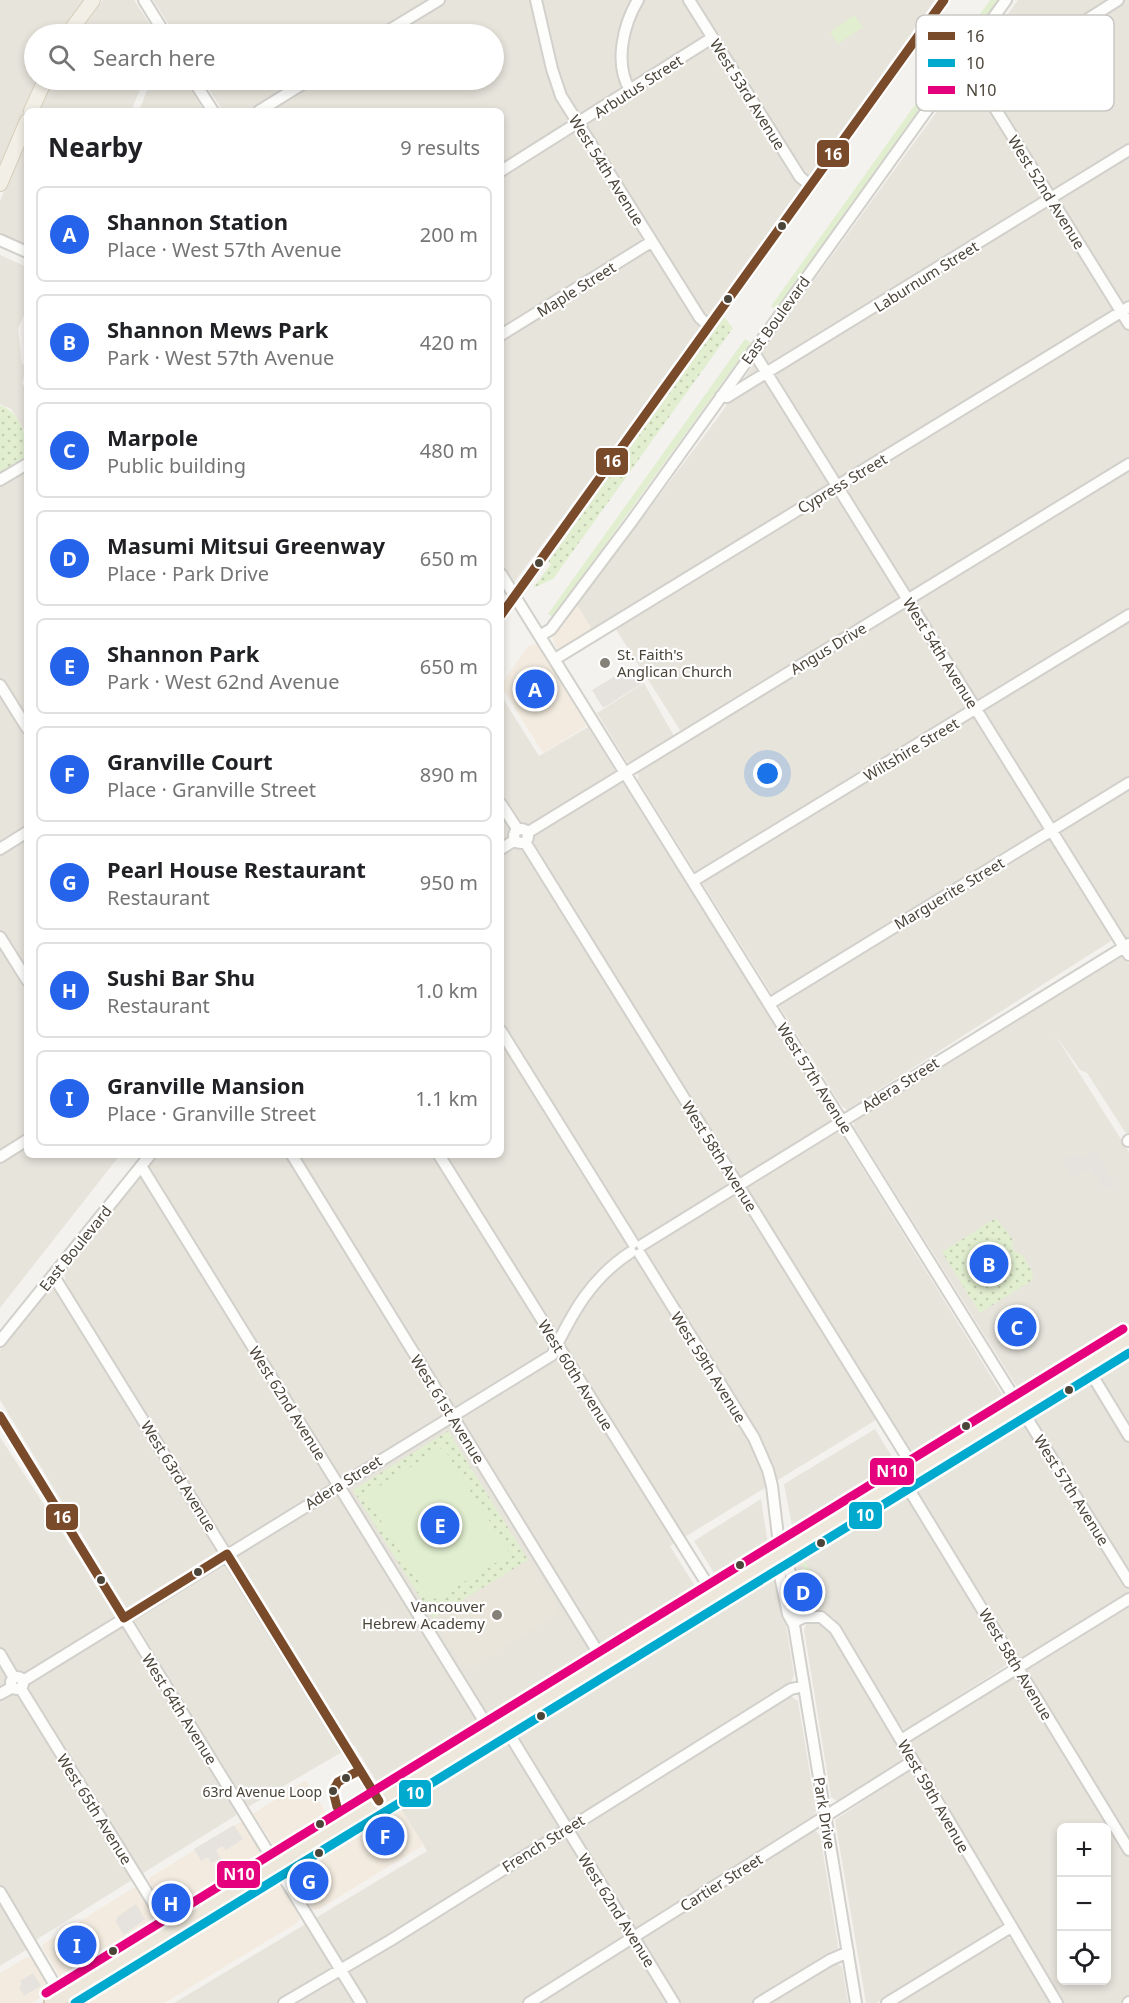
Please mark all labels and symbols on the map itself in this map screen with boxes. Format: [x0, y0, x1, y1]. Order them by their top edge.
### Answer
legend [916, 15, 1114, 111]
text: 16 [966, 25, 984, 47]
street label: West 53rd Avenue [706, 35, 790, 153]
street label: Arbutus Street [590, 50, 687, 122]
text: 10 [966, 52, 984, 74]
text: N10 [966, 79, 996, 101]
street label: West 54th Avenue [565, 111, 649, 229]
street label: West 52nd Avenue [1004, 131, 1090, 253]
line badge: 16 [816, 139, 850, 168]
text: 16 [824, 143, 842, 165]
unlabelled marker [776, 220, 788, 232]
street label: Laburnum Street [870, 236, 982, 316]
street label: Maple Street [533, 257, 620, 321]
street label: East Boulevard [736, 272, 814, 368]
unlabelled marker [722, 293, 734, 305]
line badge: 16 [595, 447, 629, 476]
street label: Cypress Street [794, 448, 891, 518]
text: 16 [603, 450, 621, 472]
unlabelled marker [533, 557, 545, 569]
street label: West 54th Avenue [899, 594, 983, 712]
street label: Angus Drive [786, 617, 870, 679]
place label: St. Faith's Anglican Church [617, 644, 732, 681]
marker: St. Faith's Anglican Church [598, 656, 612, 670]
pin: A [516, 666, 554, 712]
street label: Wiltshire Street [860, 712, 963, 785]
your location [753, 759, 782, 788]
street label: Marguerite Street [890, 852, 1008, 934]
street label: West 57th Avenue [773, 1019, 857, 1137]
street label: Adera Street [858, 1052, 943, 1116]
street label: West 58th Avenue [678, 1097, 762, 1215]
street label: East Boulevard [34, 1201, 116, 1295]
pin: B [970, 1242, 1008, 1286]
pin: C [998, 1304, 1036, 1350]
street label: West 59th Avenue [667, 1308, 751, 1426]
street label: West 60th Avenue [534, 1316, 618, 1434]
street label: West 62nd Avenue [245, 1342, 331, 1464]
street label: West 61st Avenue [406, 1351, 490, 1467]
unlabelled marker [1063, 1384, 1075, 1396]
street label: West 63rd Avenue [137, 1417, 221, 1535]
unlabelled marker [960, 1420, 972, 1432]
street label: West 57th Avenue [1030, 1431, 1114, 1549]
street label: Adera Street [301, 1450, 386, 1514]
line badge: N10 [869, 1457, 915, 1486]
text: N10 [876, 1460, 908, 1482]
line badge: 10 [848, 1501, 883, 1530]
pin: E [420, 1502, 460, 1547]
line badge: 16 [45, 1503, 79, 1531]
text: 10 [856, 1504, 874, 1526]
text: 16 [53, 1506, 71, 1528]
unlabelled marker [815, 1537, 827, 1549]
unlabelled marker [734, 1559, 746, 1571]
unlabelled marker [192, 1566, 204, 1578]
pin: D [784, 1570, 822, 1614]
unlabelled marker [95, 1574, 107, 1586]
place label: Vancouver Hebrew Academy [362, 1596, 485, 1633]
street label: West 58th Avenue [975, 1604, 1057, 1724]
marker: Vancouver Hebrew Academy [490, 1608, 504, 1622]
street label: West 64th Avenue [138, 1650, 222, 1768]
unlabelled marker [535, 1710, 547, 1722]
street label: West 59th Avenue [894, 1736, 974, 1856]
street label: West 65th Avenue [53, 1750, 137, 1868]
unlabelled marker [340, 1772, 352, 1784]
street label: Park Drive [809, 1776, 841, 1850]
line badge: 10 [398, 1779, 432, 1808]
place label: 63rd Avenue Loop [203, 1782, 322, 1801]
text: 10 [406, 1782, 424, 1804]
marker: 63rd Avenue Loop [327, 1785, 339, 1797]
street label: French Street [498, 1809, 589, 1876]
pin: F [366, 1814, 404, 1858]
unlabelled marker [314, 1818, 326, 1830]
unlabelled marker [313, 1847, 325, 1859]
street label: Cartier Street [676, 1848, 767, 1915]
street label: West 62nd Avenue [574, 1849, 660, 1971]
pin: G [290, 1858, 328, 1904]
line badge: N10 [216, 1860, 261, 1889]
text: N10 [223, 1863, 255, 1885]
pin: H [152, 1880, 190, 1926]
pin: I [58, 1922, 97, 1968]
unlabelled marker [107, 1945, 119, 1957]

